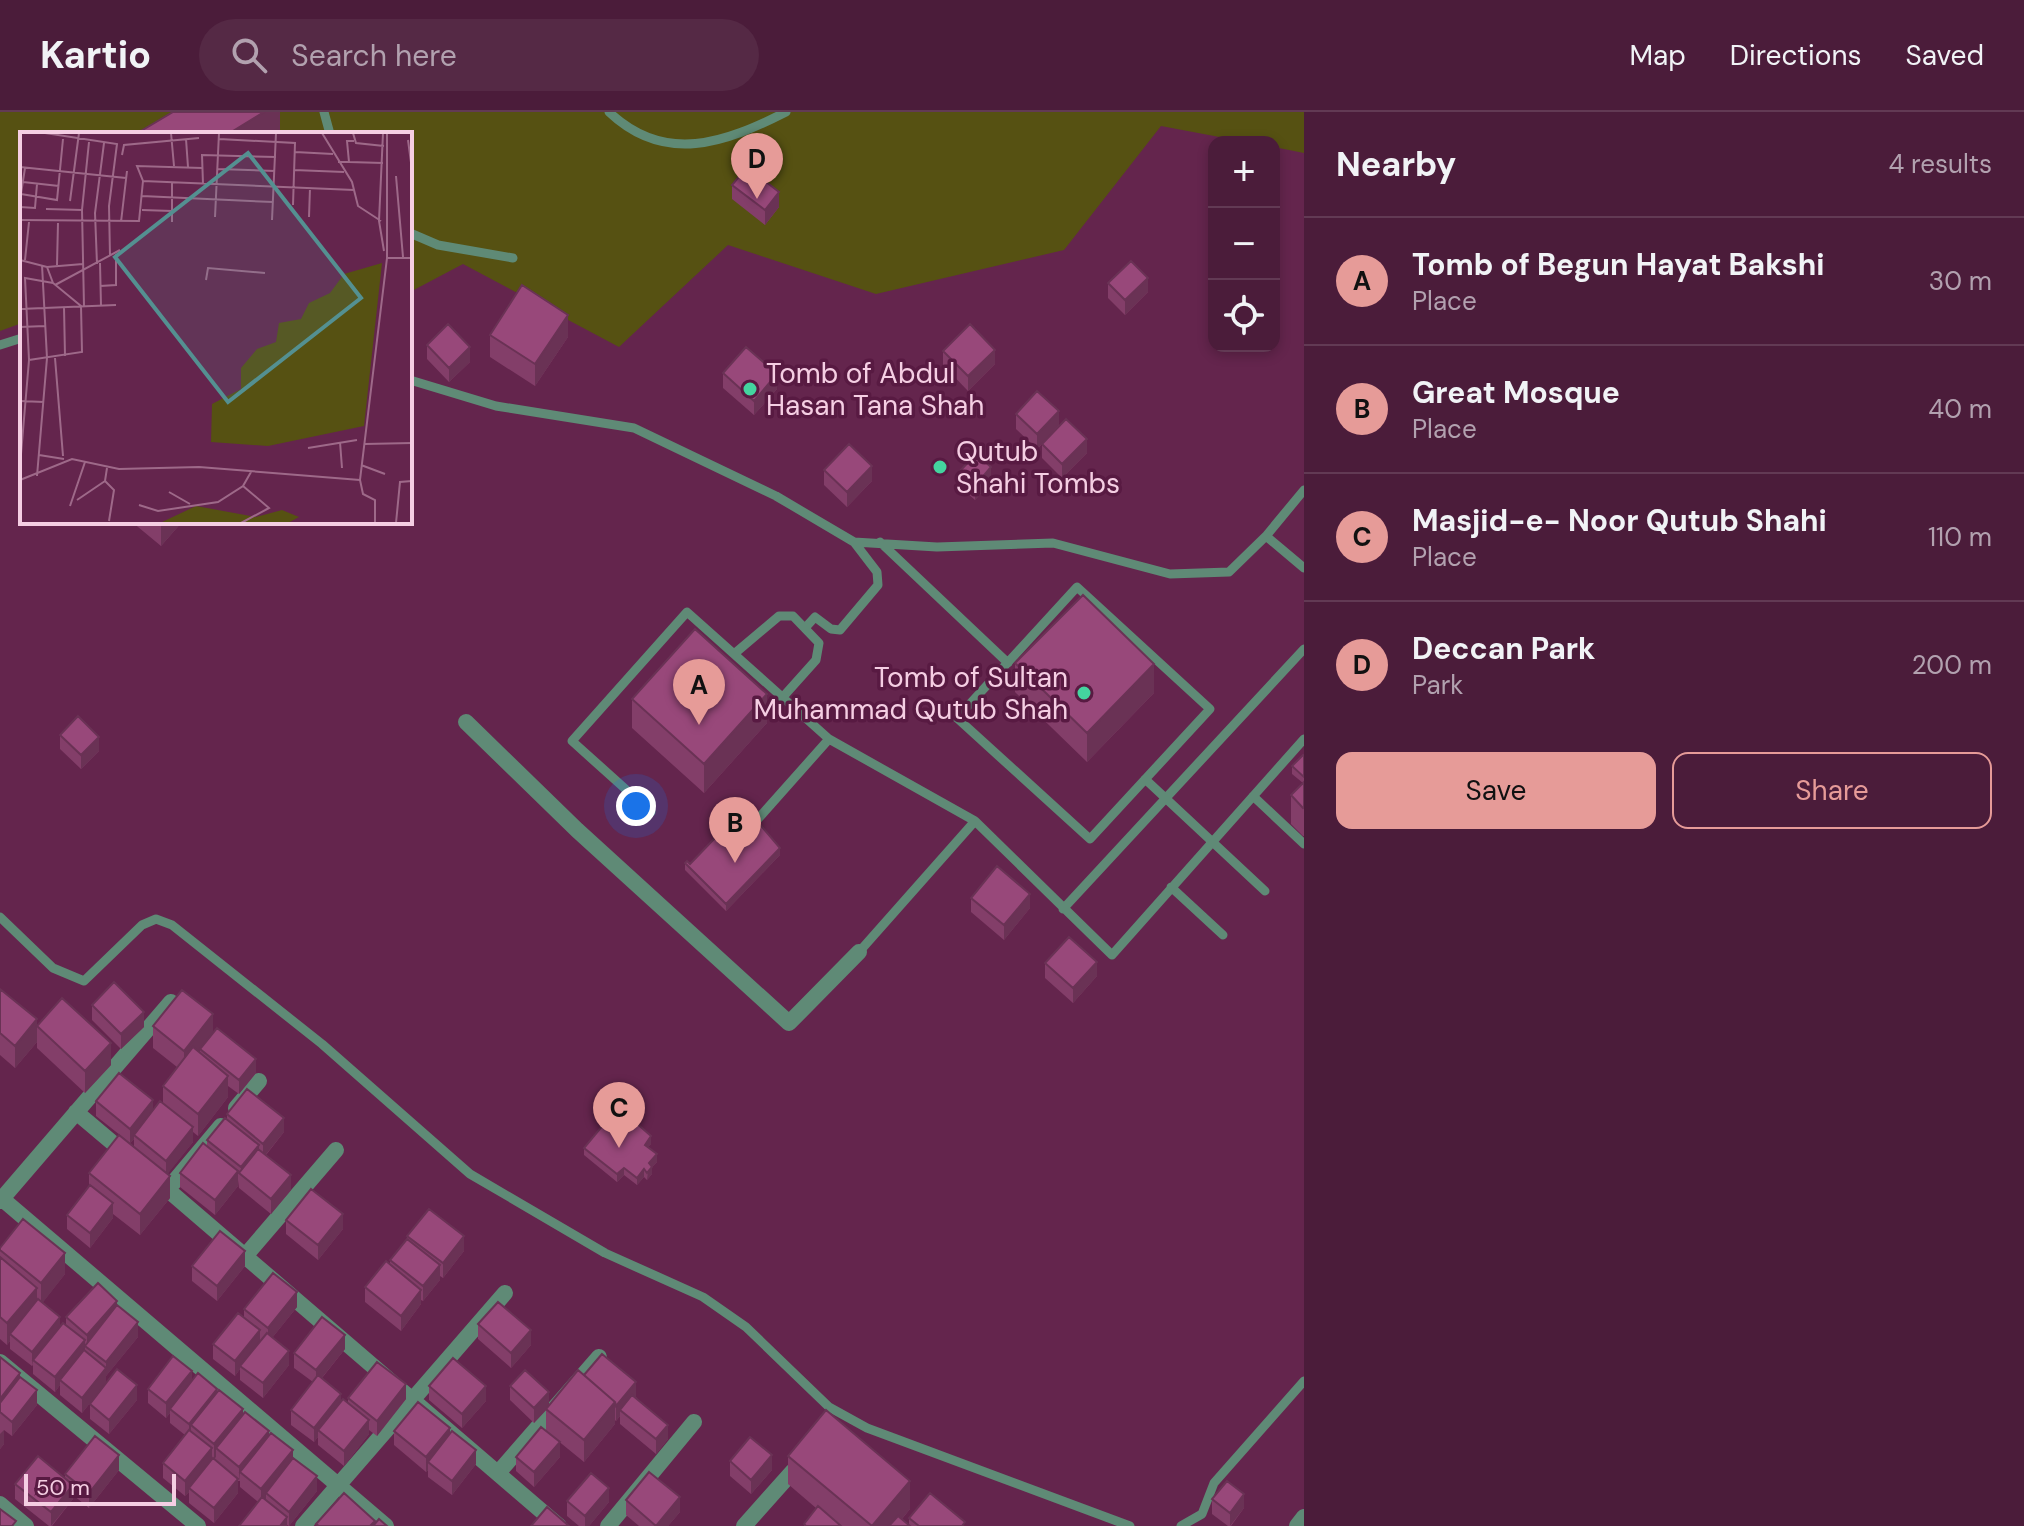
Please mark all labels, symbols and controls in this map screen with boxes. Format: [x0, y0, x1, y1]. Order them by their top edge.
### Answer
search box [199, 19, 759, 91]
text: Kartio [40, 30, 151, 80]
icon: search [227, 33, 271, 77]
text: Search here [291, 36, 457, 75]
text: Map [1629, 37, 1686, 74]
text: Directions [1730, 37, 1862, 74]
text: Saved [1906, 37, 1984, 74]
inset map [20, 132, 412, 524]
pin: D [731, 133, 783, 199]
map controls [1208, 136, 1280, 352]
button: + [1208, 136, 1280, 208]
text: Nearby [1336, 142, 1456, 187]
text: 4 results [1888, 147, 1992, 181]
button: − [1208, 208, 1280, 280]
text: Tomb of Begun Hayat Bakshi [1412, 245, 1825, 284]
text: A [1353, 264, 1371, 298]
text: 30 m [1929, 264, 1992, 298]
button: locate [1208, 280, 1280, 352]
text: Place [1412, 284, 1477, 318]
place label: Tomb of Abdul Hasan Tana Shah [766, 355, 984, 424]
text: Great Mosque [1412, 373, 1620, 412]
marker: Tomb of Abdul Hasan Tana Shah [741, 380, 759, 398]
text: B [1354, 392, 1370, 426]
text: 40 m [1928, 392, 1992, 426]
text: Place [1412, 412, 1477, 446]
place label: Qutub Shahi Tombs [956, 433, 1120, 502]
marker: Qutub Shahi Tombs [931, 458, 949, 476]
text: Masjid-e- Noor Qutub Shahi [1412, 501, 1827, 540]
text: C [1352, 520, 1372, 554]
text: 110 m [1928, 520, 1992, 554]
text: Place [1412, 540, 1477, 574]
text: Deccan Park [1412, 629, 1595, 668]
text: D [1353, 648, 1371, 682]
text: 200 m [1912, 648, 1992, 682]
pin: A [673, 659, 725, 725]
place label: Tomb of Sultan Muhammad Qutub Shah [754, 659, 1068, 728]
text: Park [1412, 668, 1463, 702]
marker: Tomb of Sultan Muhammad Qutub Shah [1075, 684, 1093, 702]
button: Save [1336, 752, 1656, 829]
button: Share [1672, 752, 1992, 829]
your location [616, 786, 656, 826]
pin: B [709, 797, 761, 863]
pin: C [593, 1082, 645, 1148]
scale bar [24, 1470, 176, 1506]
text: 50 m [36, 1473, 90, 1502]

